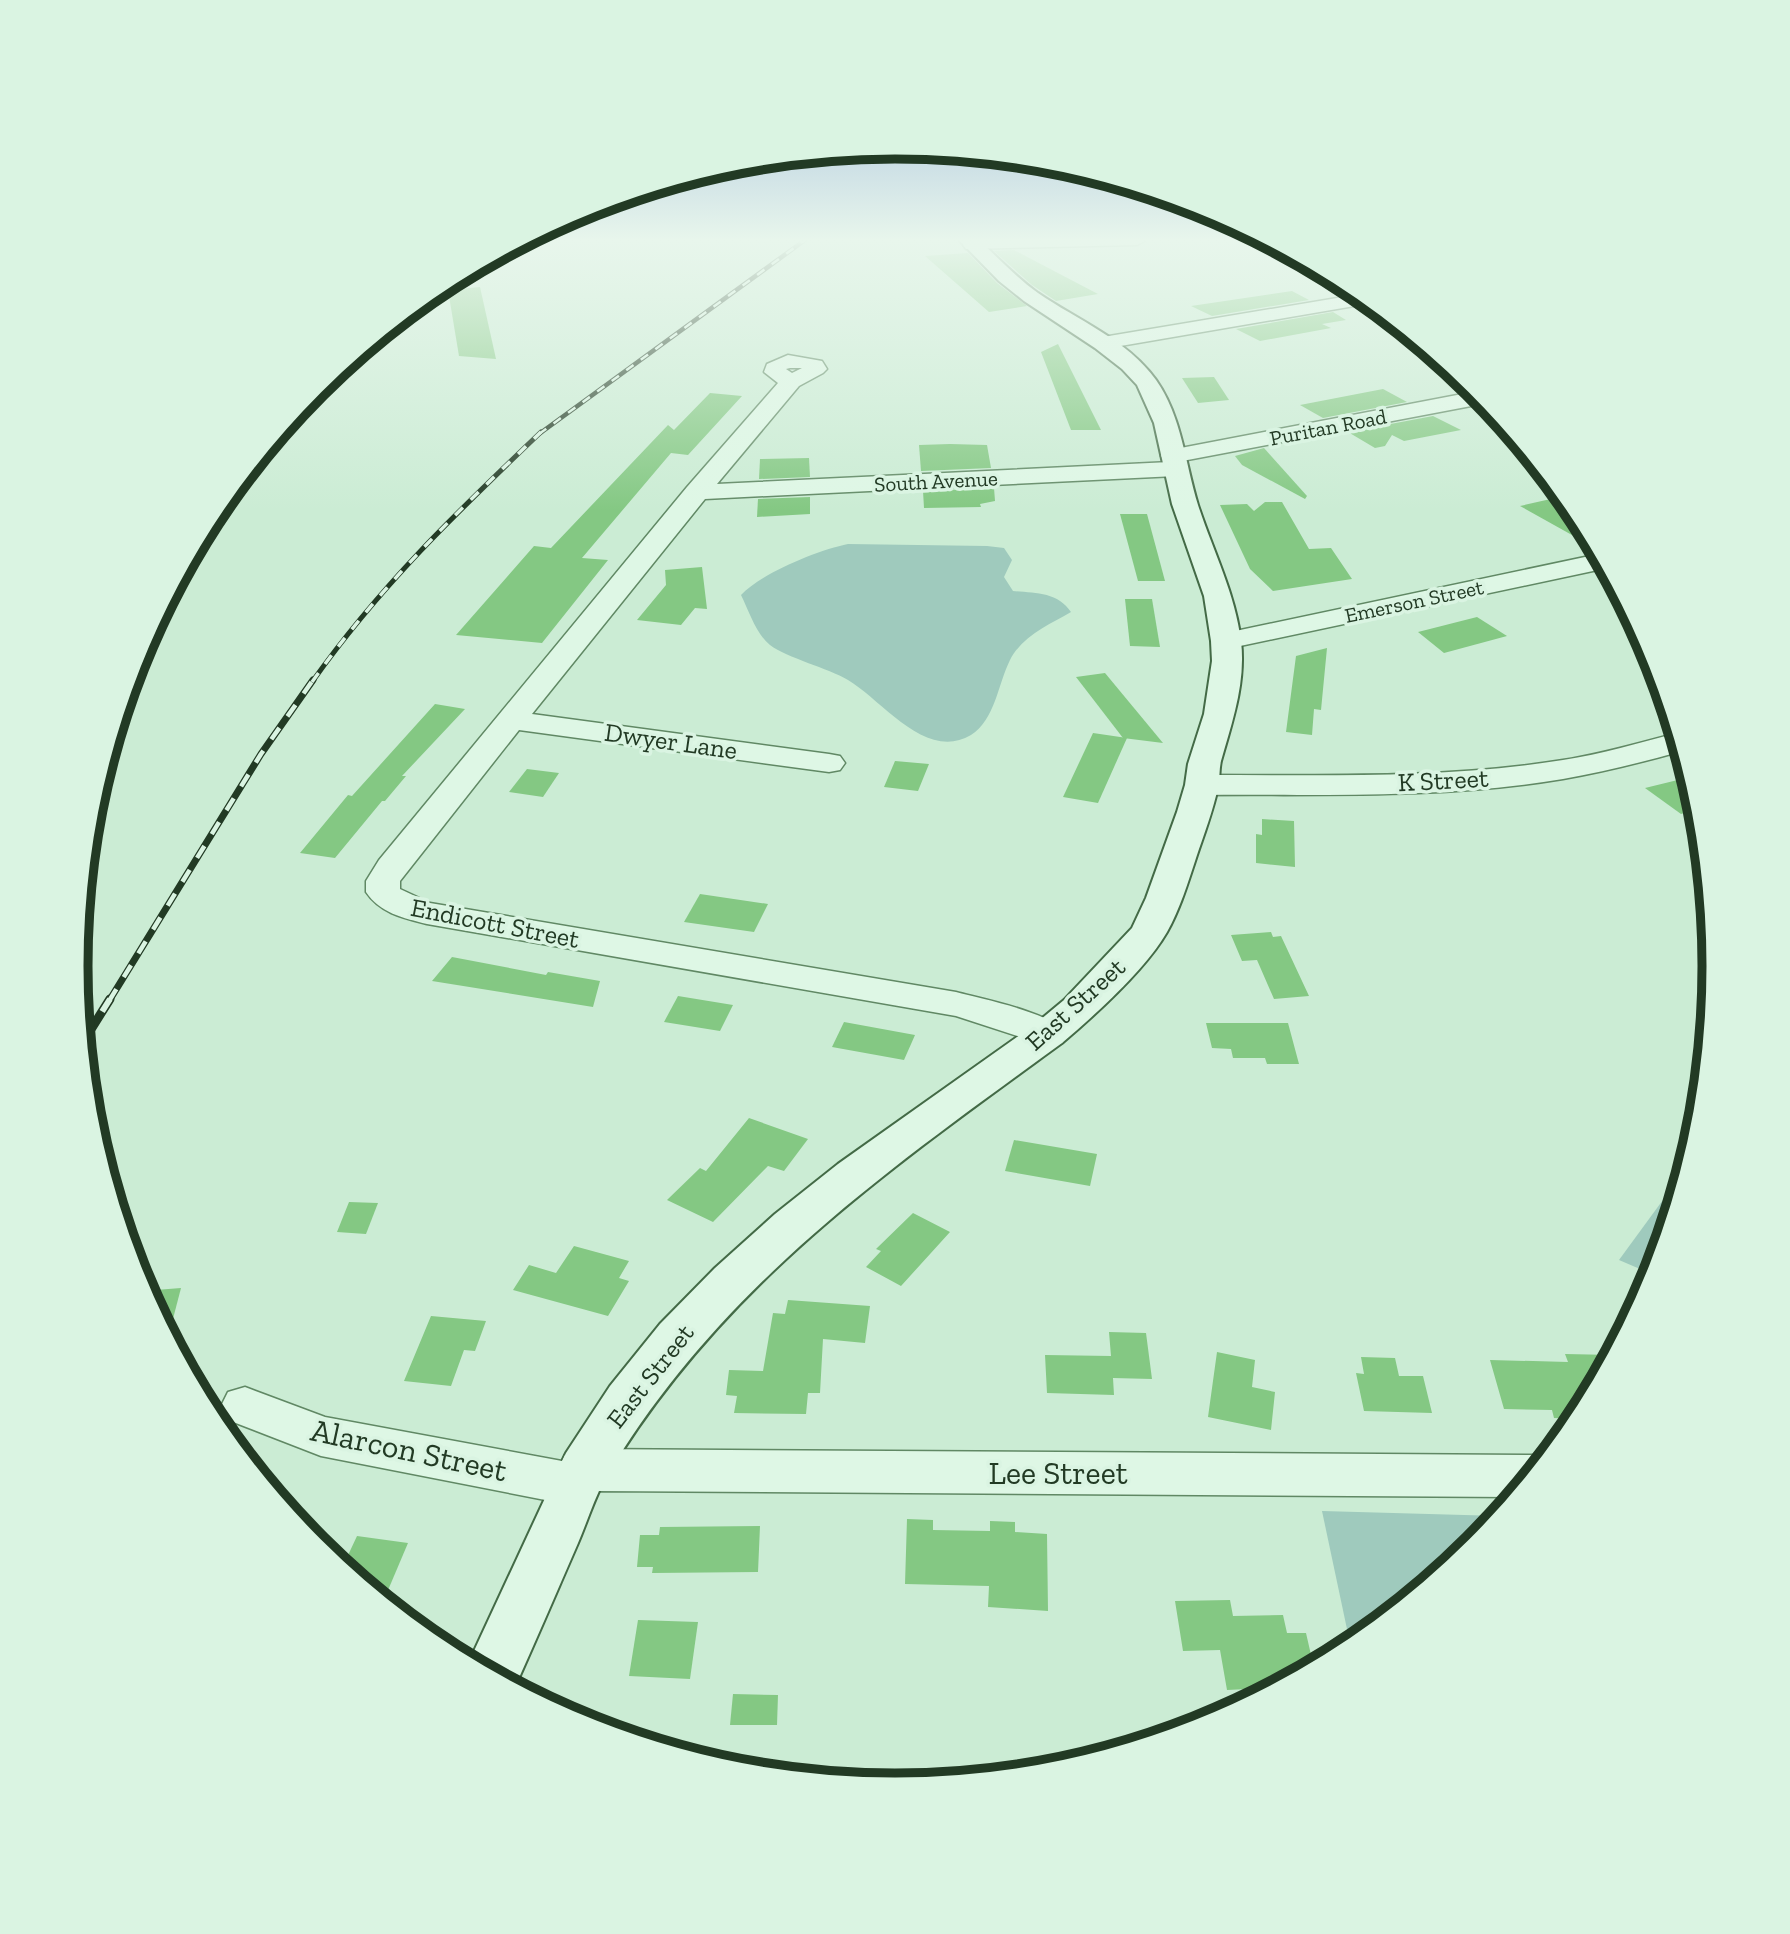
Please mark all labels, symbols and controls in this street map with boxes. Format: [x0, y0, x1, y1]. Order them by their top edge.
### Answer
street label: Puritan Road [1267, 403, 1389, 451]
street label: South Avenue [874, 465, 999, 497]
street label: Emerson Street [1342, 574, 1486, 628]
street label: Dwyer Lane [603, 716, 739, 766]
street label: K Street [1397, 762, 1490, 798]
street label: Endicott Street [408, 891, 582, 955]
street label: East Street [1018, 951, 1132, 1057]
street label: East Street [599, 1317, 701, 1434]
street label: Alarcon Street [308, 1411, 511, 1489]
street label: Lee Street [988, 1454, 1128, 1492]

